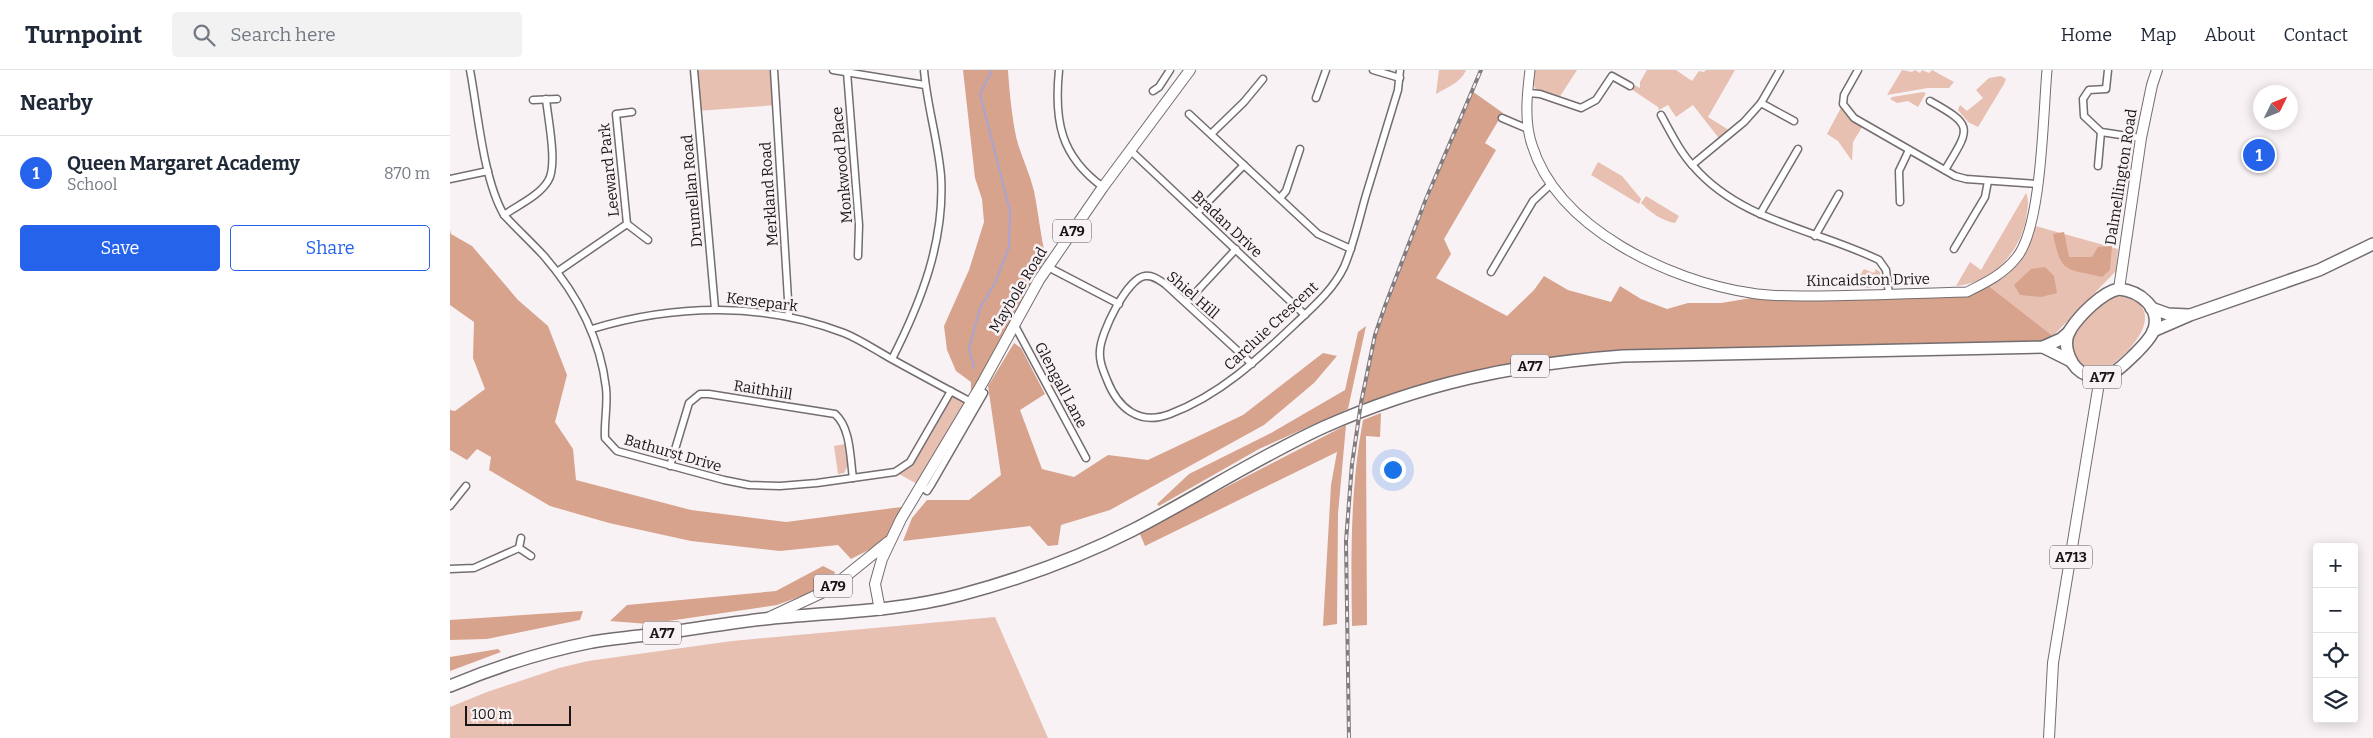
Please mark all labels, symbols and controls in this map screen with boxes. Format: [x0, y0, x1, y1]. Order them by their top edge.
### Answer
search box [172, 12, 522, 57]
text: Turnpoint [25, 21, 142, 49]
icon: search [190, 21, 218, 49]
text: Search here [230, 23, 336, 46]
text: Home [2061, 24, 2112, 46]
text: Map [2140, 24, 2176, 46]
text: About [2204, 24, 2255, 46]
text: Contact [2283, 24, 2348, 46]
north arrow [2253, 85, 2298, 130]
text: Nearby [20, 90, 93, 116]
street label: Monkwood Place [828, 106, 856, 224]
street label: Dalmellington Road [2101, 107, 2141, 247]
street label: Leeward Park [595, 122, 623, 218]
street label: Drumellan Road [678, 134, 706, 248]
pin: 1 [2243, 136, 2275, 174]
street label: Merkland Road [756, 141, 782, 247]
text: Queen Margaret Academy [67, 152, 300, 175]
text: 1 [33, 164, 39, 183]
text: 870 m [384, 164, 430, 183]
text: School [67, 175, 117, 194]
street label: Bradan Drive [1188, 187, 1266, 261]
road number: A79 [1053, 220, 1091, 242]
button: Save [20, 225, 220, 271]
button: Share [230, 225, 430, 271]
street label: Maybole Road [985, 244, 1051, 336]
street label: Shiel Hill [1163, 267, 1223, 323]
street label: Kincaidston Drive [1806, 270, 1930, 290]
street label: Carcluie Crescent [1220, 277, 1322, 374]
street label: Kersepark [725, 289, 799, 315]
street label: Glengall Lane [1031, 339, 1091, 431]
road number: A77 [1511, 354, 1549, 378]
road number: A77 [2083, 366, 2121, 388]
street label: Raithhill [732, 376, 794, 404]
street label: Bathurst Drive [622, 431, 724, 475]
your location [1380, 457, 1406, 483]
map controls [2313, 543, 2358, 723]
button: + [2313, 543, 2358, 588]
road number: A713 [2050, 546, 2092, 568]
road number: A79 [814, 574, 852, 598]
button: − [2313, 588, 2358, 633]
road number: A77 [643, 622, 681, 644]
button: locate [2313, 633, 2358, 678]
button: layers [2313, 678, 2358, 723]
scale bar [465, 703, 571, 726]
text: 100 m [472, 706, 512, 723]

